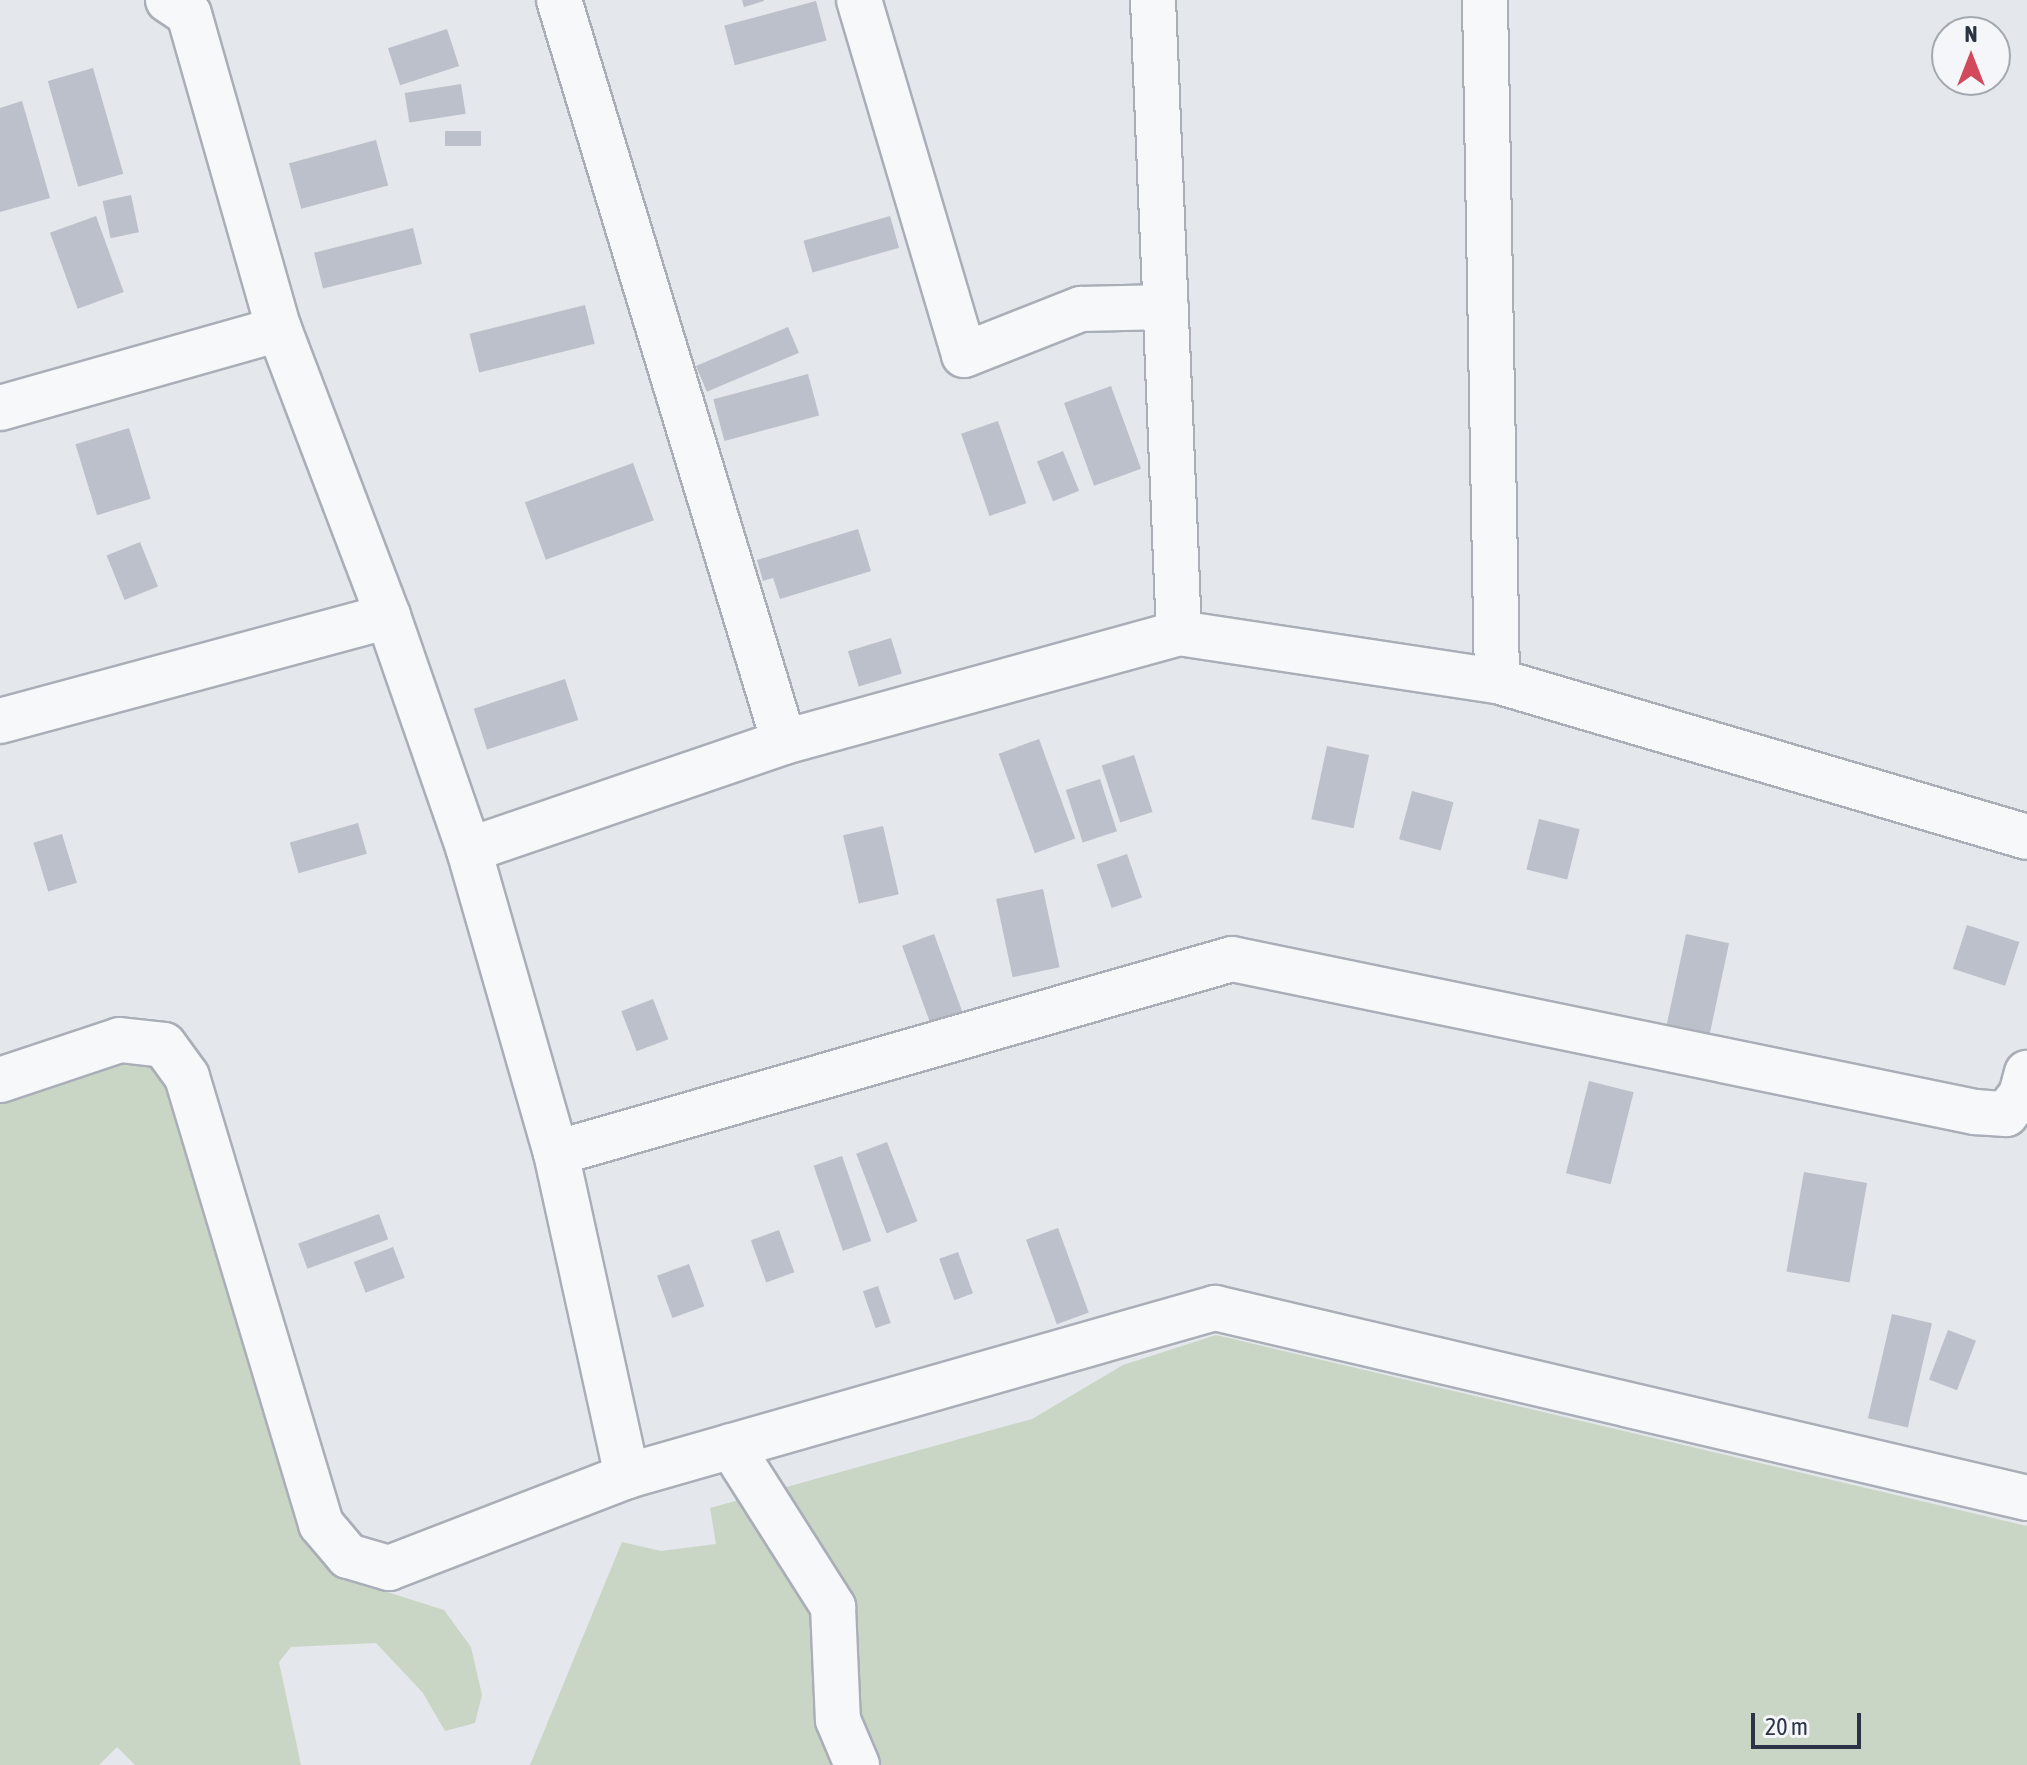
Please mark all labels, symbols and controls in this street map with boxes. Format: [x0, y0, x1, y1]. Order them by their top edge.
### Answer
north arrow [1931, 16, 2011, 96]
text: N [1965, 21, 1977, 47]
scale bar [1755, 1697, 1865, 1747]
text: 20 m [1765, 1713, 1808, 1740]

